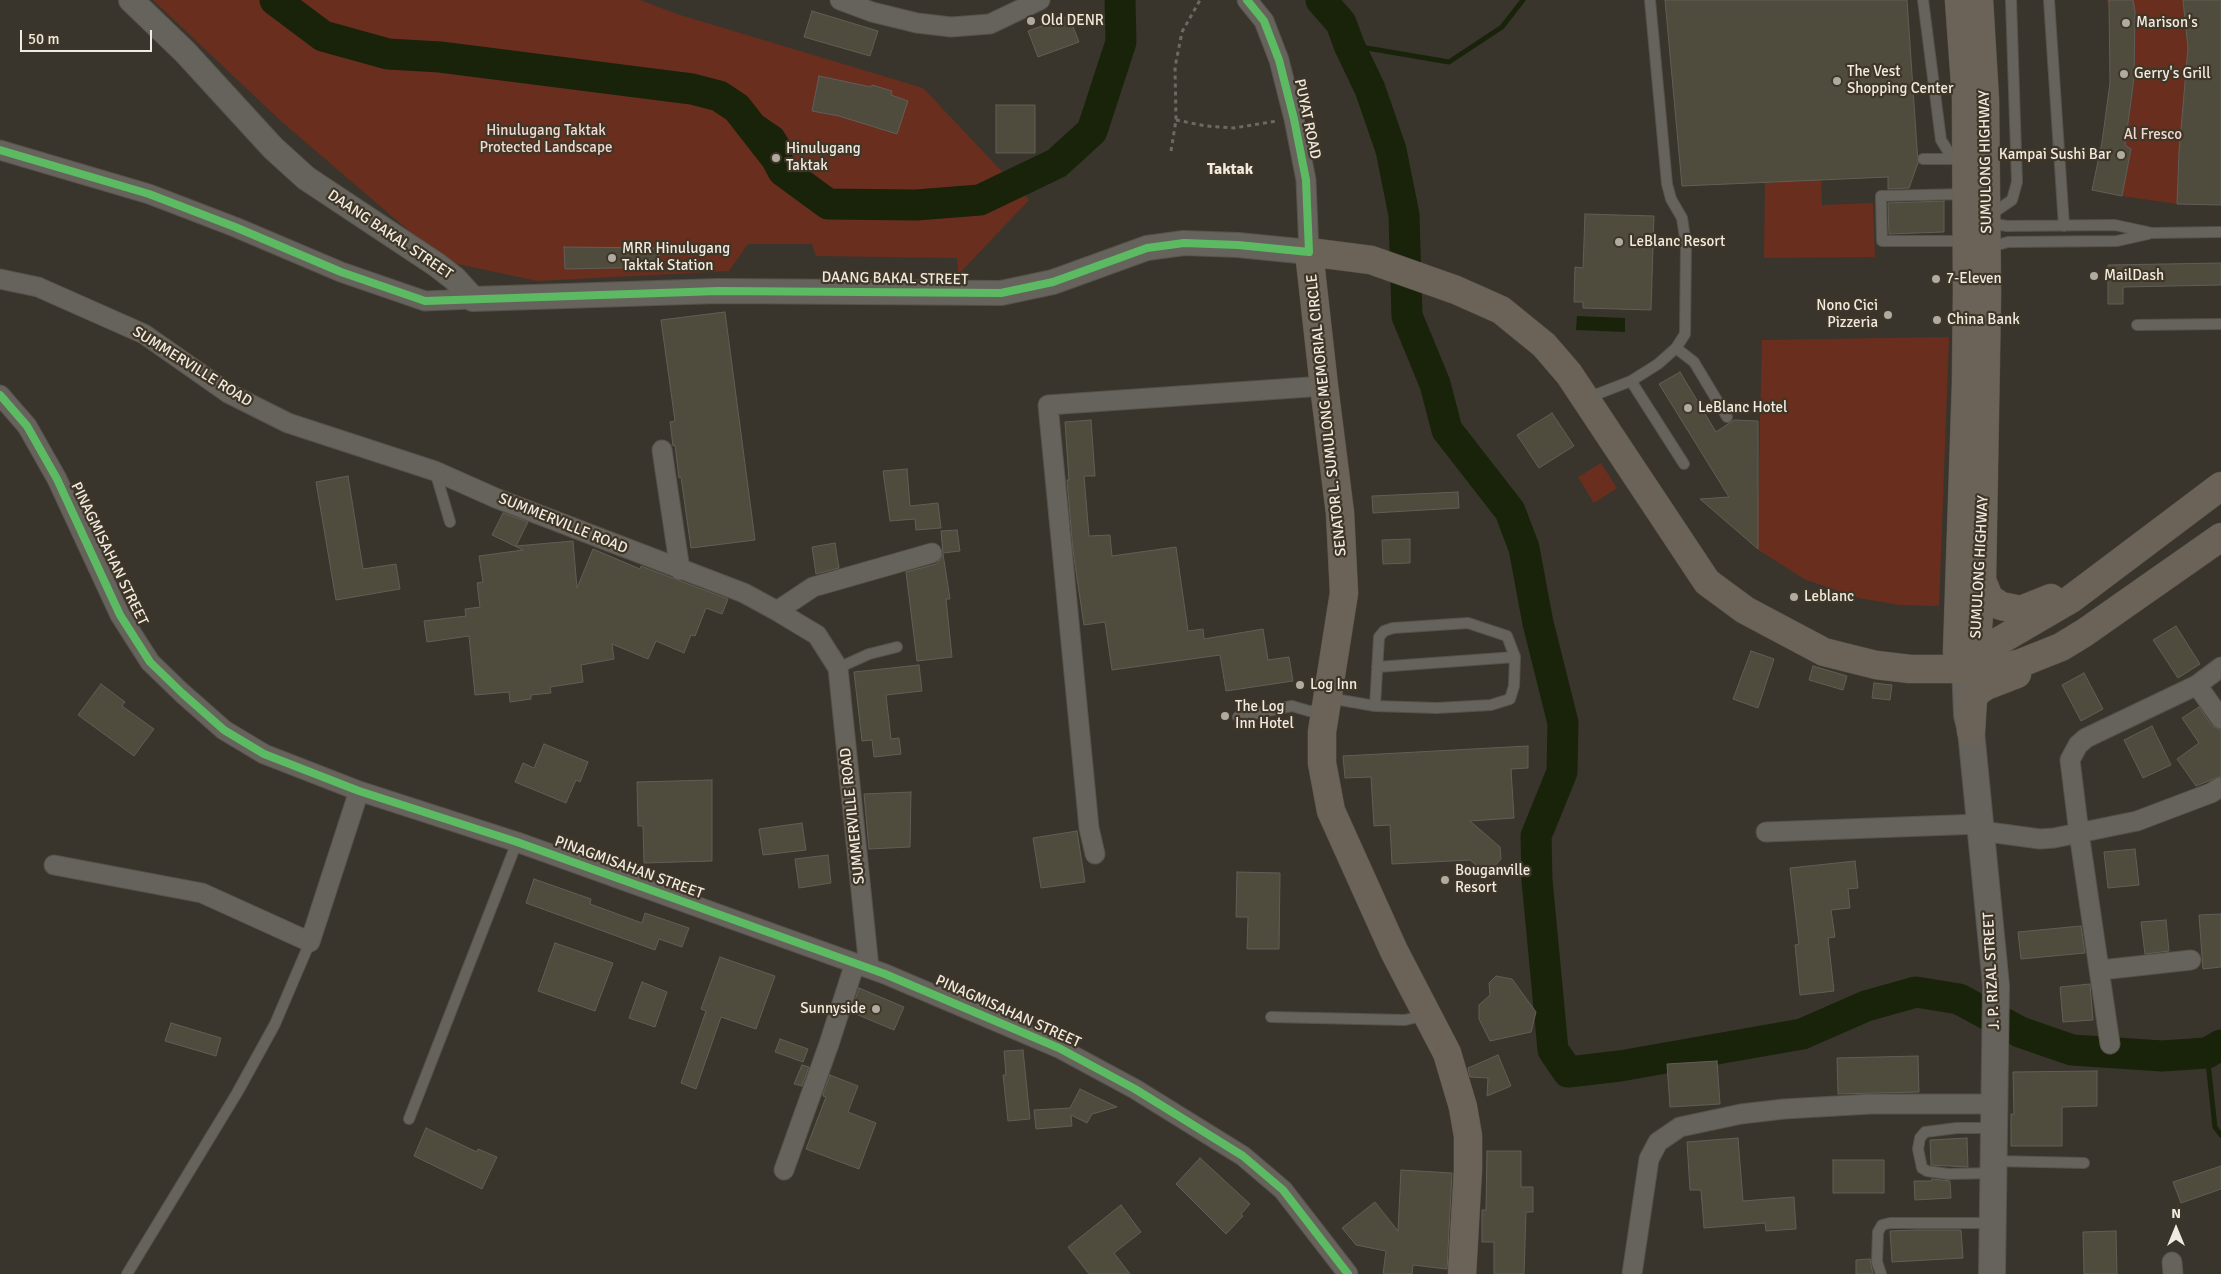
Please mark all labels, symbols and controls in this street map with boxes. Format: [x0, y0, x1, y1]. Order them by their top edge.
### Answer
place label: Old DENR [1041, 12, 1104, 30]
place label: Marison's [2136, 14, 2198, 32]
marker: Old DENR [1025, 15, 1037, 27]
marker: Marison's [2120, 17, 2132, 29]
scale bar [22, 20, 155, 52]
text: 50 m [28, 30, 59, 48]
place label: The Vest Shopping Center [1847, 63, 1953, 98]
place label: Gerry's Grill [2134, 65, 2211, 83]
marker: Gerry's Grill [2118, 68, 2130, 80]
marker: The Vest Shopping Center [1831, 75, 1843, 87]
street label: PUYAT ROAD [1290, 77, 1324, 161]
street label: SUMULONG HIGHWAY [1976, 90, 1996, 234]
park label: Hinulugang Taktak Protected Landscape [480, 122, 612, 157]
park label: Al Fresco [2124, 126, 2182, 144]
place label: Hinulugang Taktak [786, 140, 861, 175]
place label: Kampai Sushi Bar [1999, 146, 2111, 164]
marker: Kampai Sushi Bar [2115, 149, 2127, 161]
marker: Hinulugang Taktak [770, 152, 782, 164]
district label: Taktak [1207, 160, 1253, 180]
street label: DAANG BAKAL STREET [324, 186, 456, 284]
place label: LeBlanc Resort [1629, 233, 1725, 251]
marker: LeBlanc Resort [1613, 236, 1625, 248]
place label: MRR Hinulugang Taktak Station [622, 240, 730, 275]
marker: MRR Hinulugang Taktak Station [606, 252, 618, 264]
place label: MailDash [2104, 267, 2164, 285]
street label: DAANG BAKAL STREET [821, 269, 969, 289]
place label: 7-Eleven [1946, 270, 2002, 288]
marker: MailDash [2088, 270, 2100, 282]
street label: SENATOR L. SUMULONG MEMORIAL CIRCLE [1303, 273, 1351, 557]
marker: 7-Eleven [1930, 273, 1942, 285]
place label: Nono Cici Pizzeria [1816, 297, 1878, 332]
marker: Nono Cici Pizzeria [1882, 309, 1894, 321]
place label: China Bank [1947, 311, 2020, 329]
marker: China Bank [1931, 314, 1943, 326]
street label: SUMMERVILLE ROAD [129, 323, 255, 411]
place label: LeBlanc Hotel [1698, 399, 1787, 417]
marker: LeBlanc Hotel [1682, 402, 1694, 414]
street label: PINAGMISAHAN STREET [66, 479, 152, 629]
street label: SUMMERVILLE ROAD [496, 490, 630, 558]
street label: SUMULONG HIGHWAY [1967, 495, 1993, 639]
place label: Leblanc [1804, 588, 1854, 606]
marker: Leblanc [1788, 591, 1800, 603]
place label: Log Inn [1310, 676, 1357, 694]
marker: Log Inn [1294, 679, 1306, 691]
place label: The Log Inn Hotel [1235, 698, 1294, 733]
marker: The Log Inn Hotel [1219, 710, 1231, 722]
street label: SUMMERVILLE ROAD [837, 747, 869, 885]
street label: PINAGMISAHAN STREET [552, 833, 706, 903]
place label: Bouganville Resort [1455, 862, 1530, 897]
marker: Bouganville Resort [1439, 874, 1451, 886]
street label: J. P. RIZAL STREET [1980, 912, 2004, 1030]
street label: PINAGMISAHAN STREET [933, 972, 1083, 1052]
place label: Sunnyside [800, 1000, 866, 1018]
marker: Sunnyside [870, 1003, 882, 1015]
north arrow [2151, 1204, 2201, 1254]
text: N [2171, 1205, 2181, 1222]

